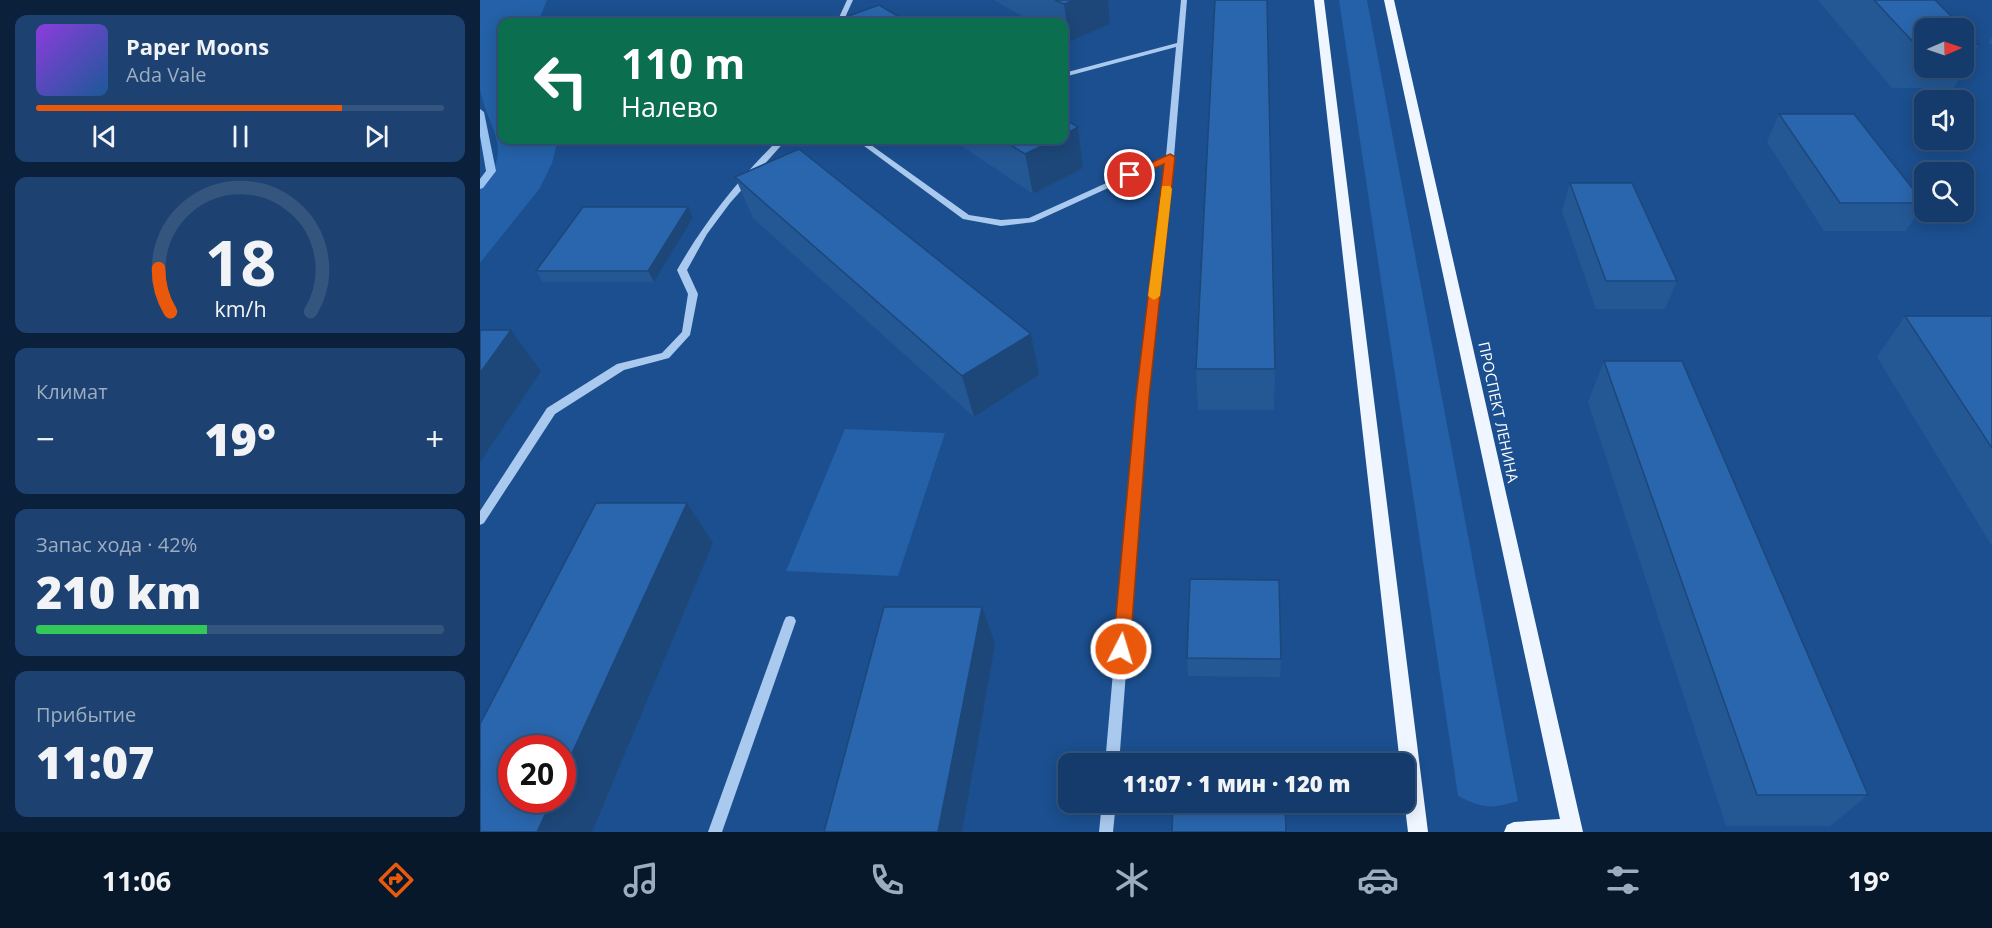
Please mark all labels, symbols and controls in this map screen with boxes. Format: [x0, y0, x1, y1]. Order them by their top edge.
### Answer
north arrow [1914, 18, 1974, 78]
map controls [1914, 18, 1974, 222]
text: Paper Moons [126, 31, 269, 61]
text: 110 m [621, 34, 745, 91]
icon: left [522, 42, 600, 120]
text: Ada Vale [126, 61, 207, 88]
text: Налево [621, 88, 718, 125]
button: sound [1914, 90, 1974, 150]
icon: previous [88, 120, 121, 153]
icon: pause [224, 120, 257, 153]
icon: next [360, 120, 393, 153]
pin [1104, 149, 1155, 200]
icon: arrive [1113, 158, 1146, 191]
button: search [1914, 162, 1974, 222]
text: 18 [204, 219, 276, 304]
text: km/h [214, 294, 266, 323]
street label: ПРОСПЕКТ ЛЕНИНА [1474, 340, 1524, 485]
text: Климат [36, 378, 108, 405]
text: 19° [204, 408, 276, 469]
text: − [36, 416, 55, 461]
text: + [425, 416, 444, 461]
text: Запас хода · 42% [36, 531, 197, 558]
text: 210 km [36, 561, 201, 622]
position arrow [1089, 617, 1153, 681]
text: Прибытие [36, 701, 136, 728]
text: 11:07 [36, 731, 154, 792]
speed limit sign: 20 [498, 735, 576, 813]
text: 11:07 · 1 мин · 120 m [1123, 768, 1350, 798]
icon: directions [375, 859, 417, 901]
icon: music [620, 859, 662, 901]
icon: phone [866, 859, 908, 901]
icon: climate [1111, 859, 1153, 901]
icon: car [1357, 859, 1399, 901]
icon: filters [1602, 859, 1644, 901]
text: 11:06 [102, 862, 171, 899]
text: 19° [1848, 862, 1890, 899]

